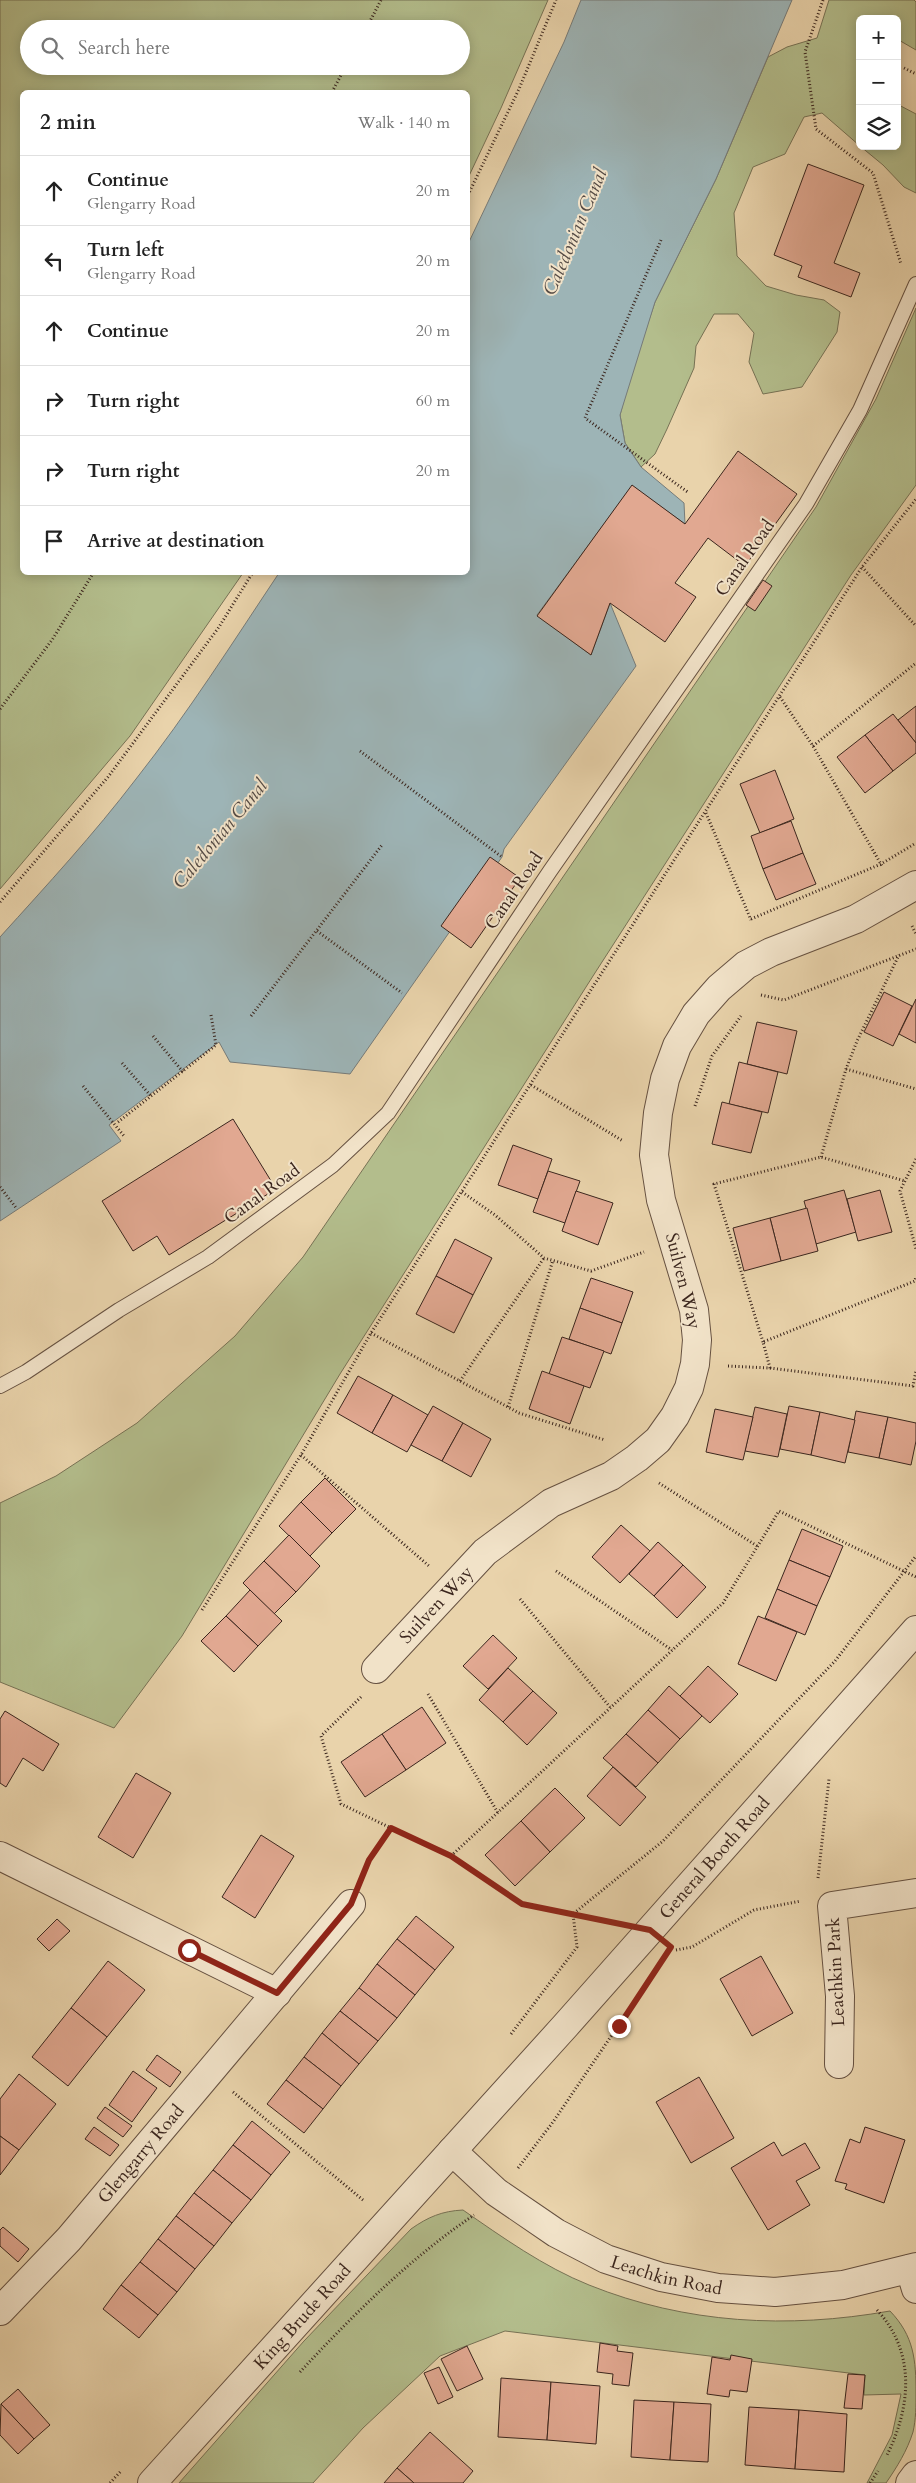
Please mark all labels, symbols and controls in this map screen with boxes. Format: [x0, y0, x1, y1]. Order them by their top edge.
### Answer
map controls [856, 15, 901, 150]
button: + [856, 15, 901, 60]
search box [20, 20, 470, 75]
icon: search [38, 34, 66, 62]
text: Search here [78, 35, 170, 61]
button: − [856, 60, 901, 105]
button: layers [856, 105, 901, 150]
text: 2 min [40, 108, 96, 137]
text: Walk · 140 m [358, 112, 450, 134]
water label: Caledonian Canal [537, 164, 614, 299]
text: Continue [87, 167, 169, 193]
icon: ahead [40, 177, 68, 205]
text: 20 m [416, 180, 450, 202]
text: Glengarry Road [87, 193, 196, 215]
text: Turn left [87, 237, 164, 263]
icon: left [40, 247, 68, 275]
text: 20 m [416, 250, 450, 272]
text: Glengarry Road [87, 263, 196, 285]
icon: ahead [40, 317, 68, 345]
text: Continue [87, 318, 169, 344]
text: 20 m [416, 320, 450, 342]
icon: right [40, 387, 68, 415]
text: Turn right [87, 388, 179, 414]
text: 60 m [416, 390, 450, 412]
icon: right [40, 457, 68, 485]
text: Turn right [87, 458, 179, 484]
text: 20 m [416, 460, 450, 482]
street label: Canal Road [709, 514, 781, 601]
icon: arrive [40, 527, 68, 555]
text: Arrive at destination [87, 528, 264, 554]
water label: Caledonian Canal [167, 773, 274, 894]
street label: Canal Road [479, 847, 549, 935]
street label: Canal Road [219, 1158, 305, 1230]
street label: Suilven Way [659, 1230, 707, 1332]
street label: Suilven Way [393, 1560, 479, 1649]
street label: General Booth Road [653, 1791, 776, 1924]
street label: Leachkin Park [821, 1916, 851, 2027]
route start [178, 1939, 201, 1962]
route end [608, 2015, 631, 2038]
street label: Glengarry Road [92, 2099, 190, 2209]
street label: Leachkin Road [607, 2249, 725, 2301]
street label: King Brude Road [248, 2258, 357, 2375]

